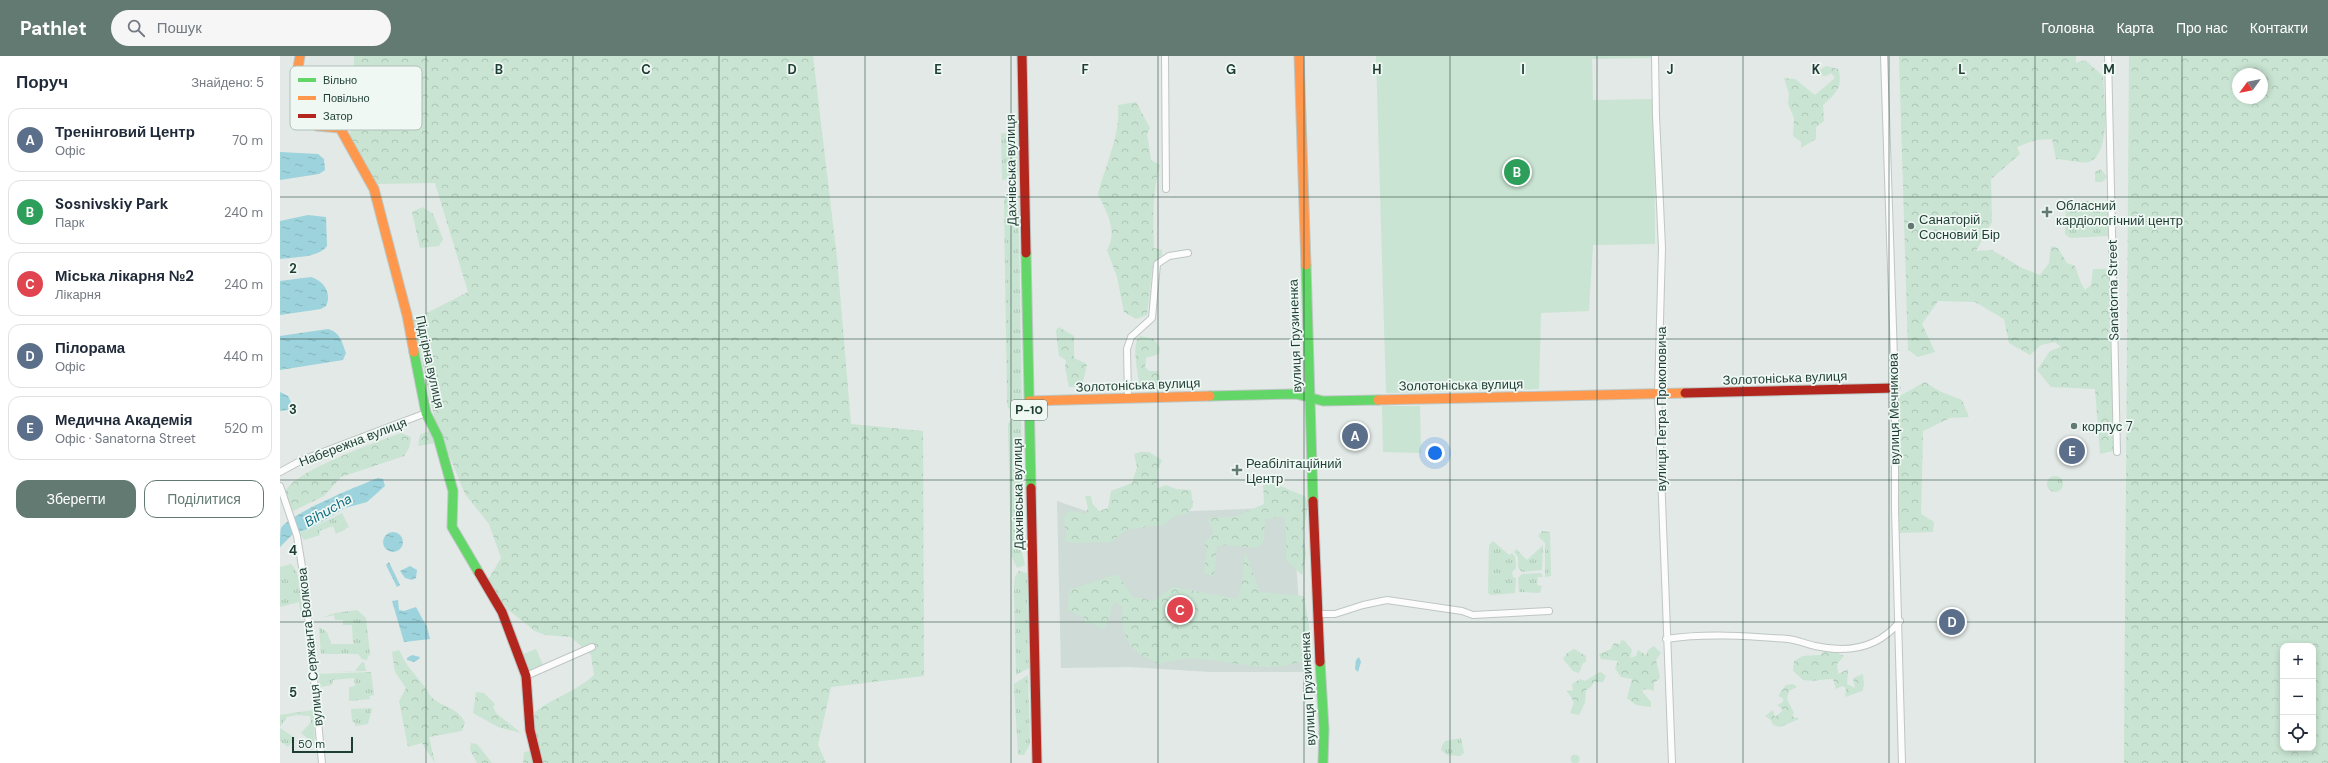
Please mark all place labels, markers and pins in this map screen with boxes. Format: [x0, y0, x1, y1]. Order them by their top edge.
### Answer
pin: B [1504, 157, 1530, 187]
place label: Обласний кардіологічний центр [2056, 197, 2183, 229]
marker: Обласний кардіологічний центр [2041, 206, 2053, 218]
place label: Санаторій Сосновий Бір [1919, 211, 2000, 243]
marker: Санаторій Сосновий Бір [1906, 221, 1916, 231]
place label: корпус 7 [2082, 418, 2133, 435]
pin: A [1342, 421, 1368, 451]
marker: корпус 7 [2069, 421, 2079, 431]
pin: E [2059, 436, 2085, 466]
place label: Реабілітаційний Центр [1246, 455, 1342, 487]
marker: Реабілітаційний Центр [1231, 464, 1243, 476]
pin: C [1167, 595, 1193, 625]
pin: D [1939, 607, 1965, 637]

